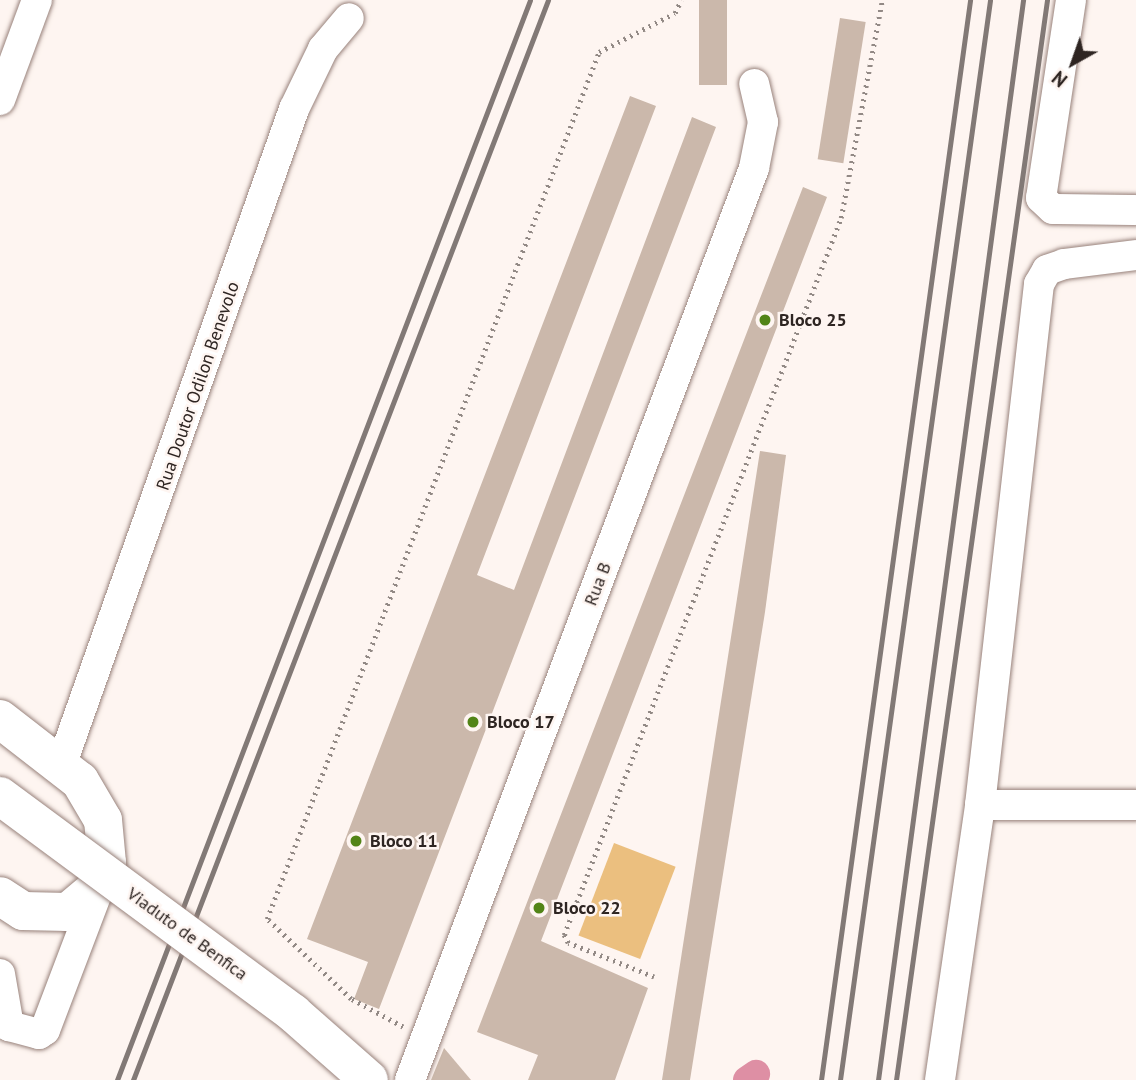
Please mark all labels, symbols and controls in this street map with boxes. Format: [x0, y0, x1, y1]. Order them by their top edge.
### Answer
north arrow [1038, 28, 1108, 98]
text: N [1047, 66, 1072, 92]
street label: Rua Doutor Odilon Benevolo [152, 279, 244, 493]
place label: Bloco 25 [779, 309, 847, 331]
marker: Bloco 25 [757, 312, 773, 328]
street label: Rua B [580, 559, 616, 609]
place label: Bloco 17 [487, 711, 555, 733]
marker: Bloco 17 [465, 714, 481, 730]
place label: Bloco 11 [370, 830, 438, 852]
marker: Bloco 11 [348, 833, 364, 849]
street label: Viaduto de Benfica [123, 883, 251, 985]
place label: Bloco 22 [553, 897, 621, 919]
marker: Bloco 22 [531, 900, 547, 916]

